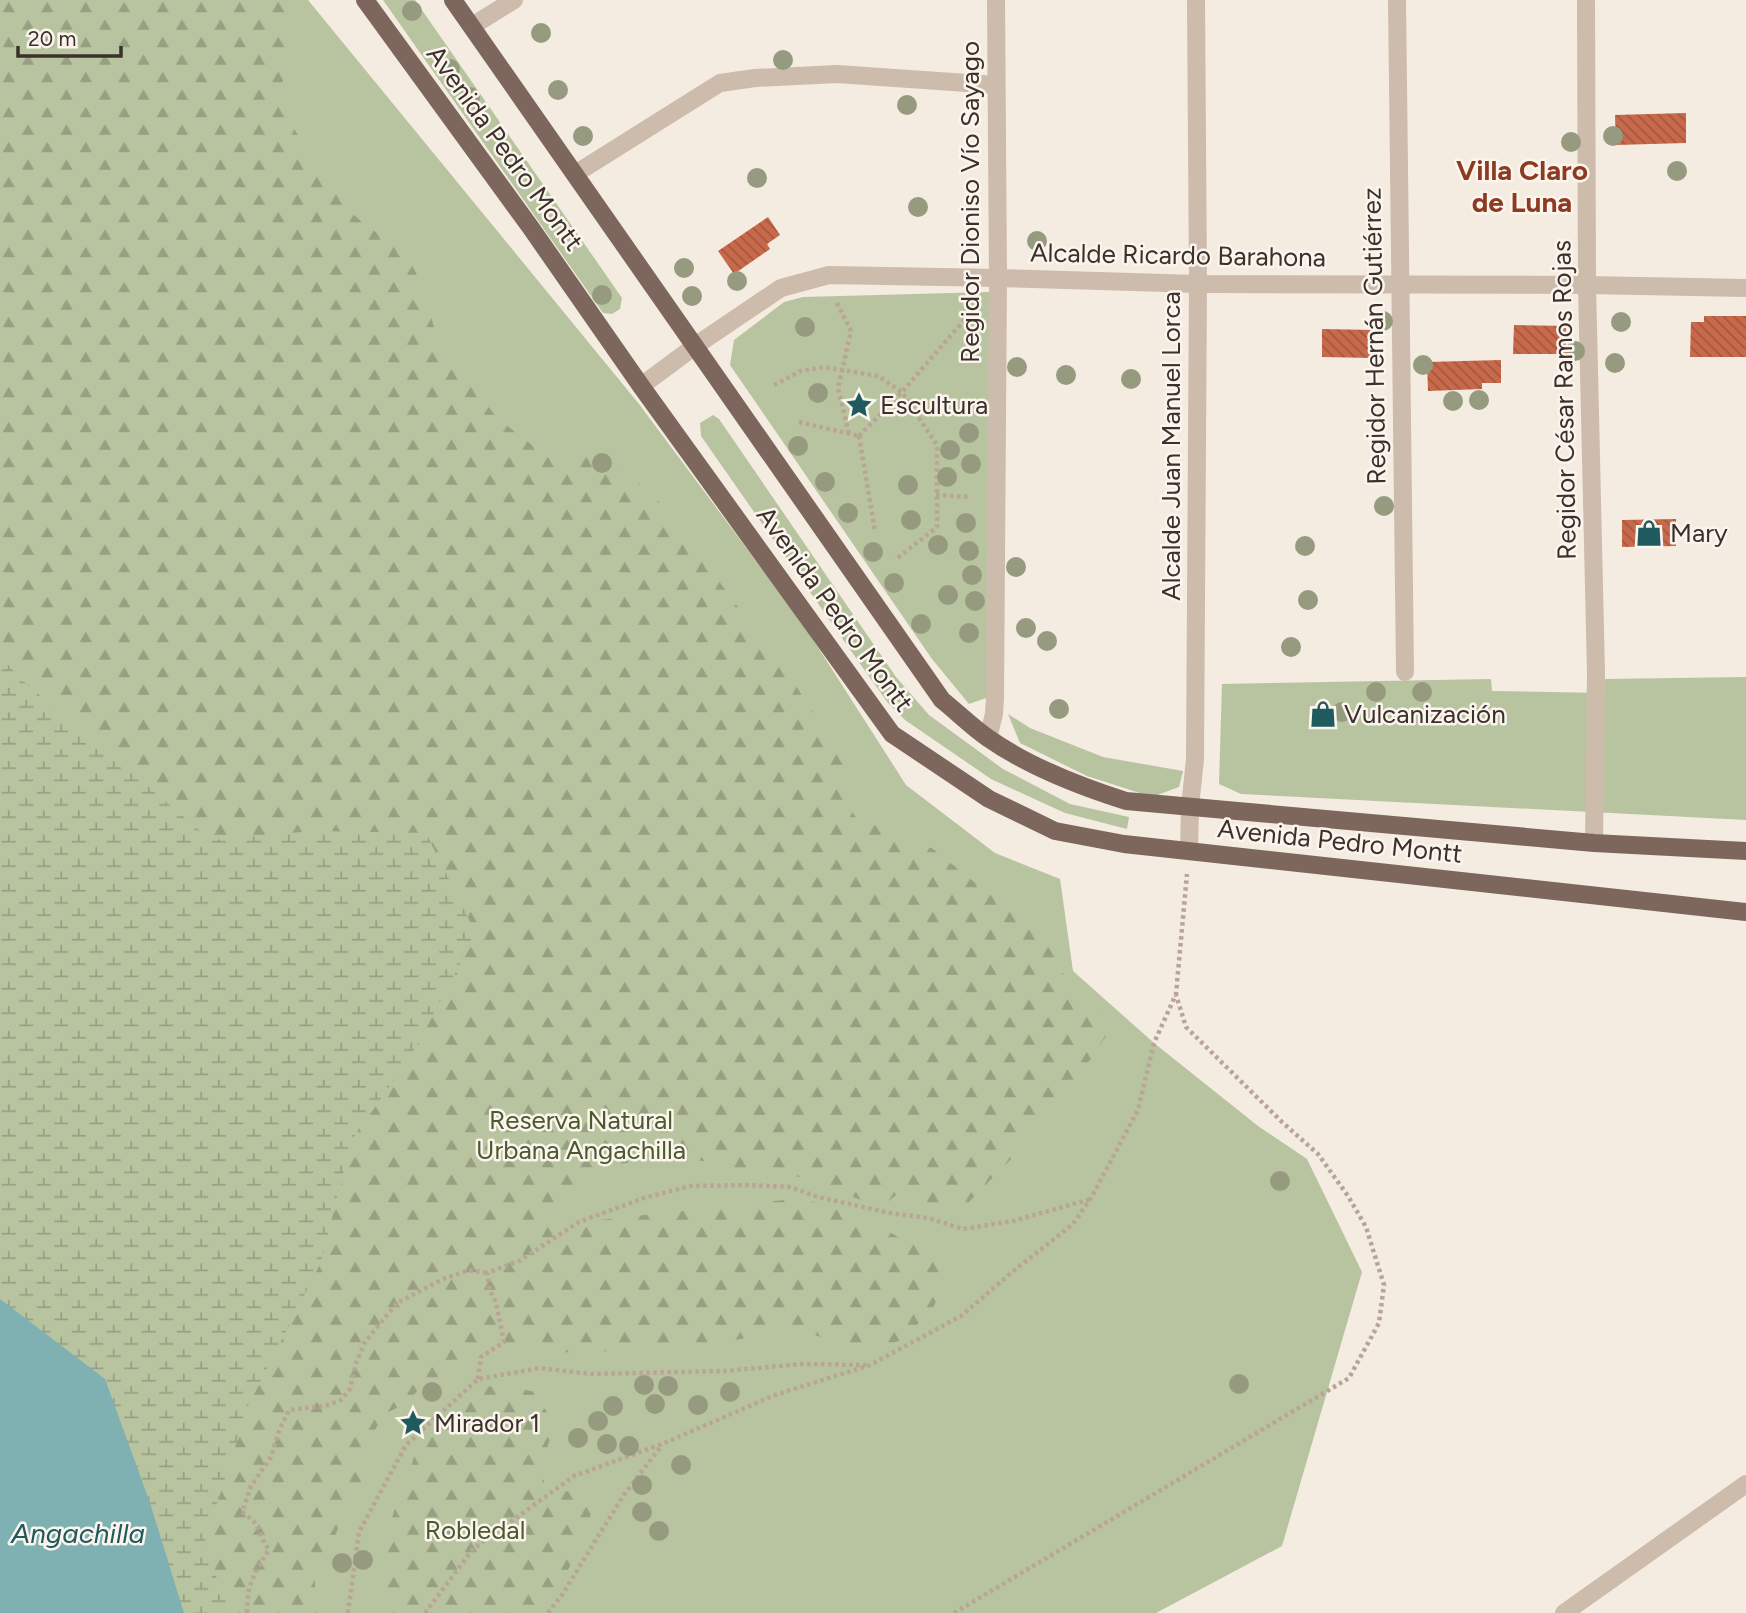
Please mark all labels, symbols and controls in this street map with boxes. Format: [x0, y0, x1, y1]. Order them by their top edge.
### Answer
scale bar [18, 14, 121, 58]
text: 20 m [28, 26, 76, 51]
street label: Avenida Pedro Montt [420, 39, 590, 257]
street label: Regidor Dioniso Vío Sayago [954, 41, 986, 363]
district label: Villa Claro de Luna [1456, 153, 1588, 219]
street label: Regidor Hernán Gutiérrez [1355, 187, 1393, 485]
street label: Alcalde Ricardo Barahona [1030, 236, 1326, 274]
street label: Regidor César Ramos Rojas [1545, 240, 1583, 560]
street label: Alcalde Juan Manuel Lorca [1155, 291, 1187, 601]
place label: Escultura [880, 389, 988, 421]
place icon: Escultura [844, 390, 874, 420]
street label: Avenida Pedro Montt [750, 500, 920, 718]
place label: Mary [1670, 517, 1728, 549]
shop icon: Mary [1634, 518, 1664, 548]
place label: Vulcanización [1344, 698, 1506, 730]
shop icon: Vulcanización [1308, 699, 1338, 729]
street label: Avenida Pedro Montt [1216, 812, 1464, 870]
park label: Reserva Natural Urbana Angachilla [476, 1104, 686, 1166]
place label: Mirador 1 [434, 1407, 540, 1439]
place icon: Mirador 1 [398, 1408, 428, 1438]
park label: Robledal [425, 1514, 525, 1546]
water label: Angachilla [10, 1516, 145, 1550]

